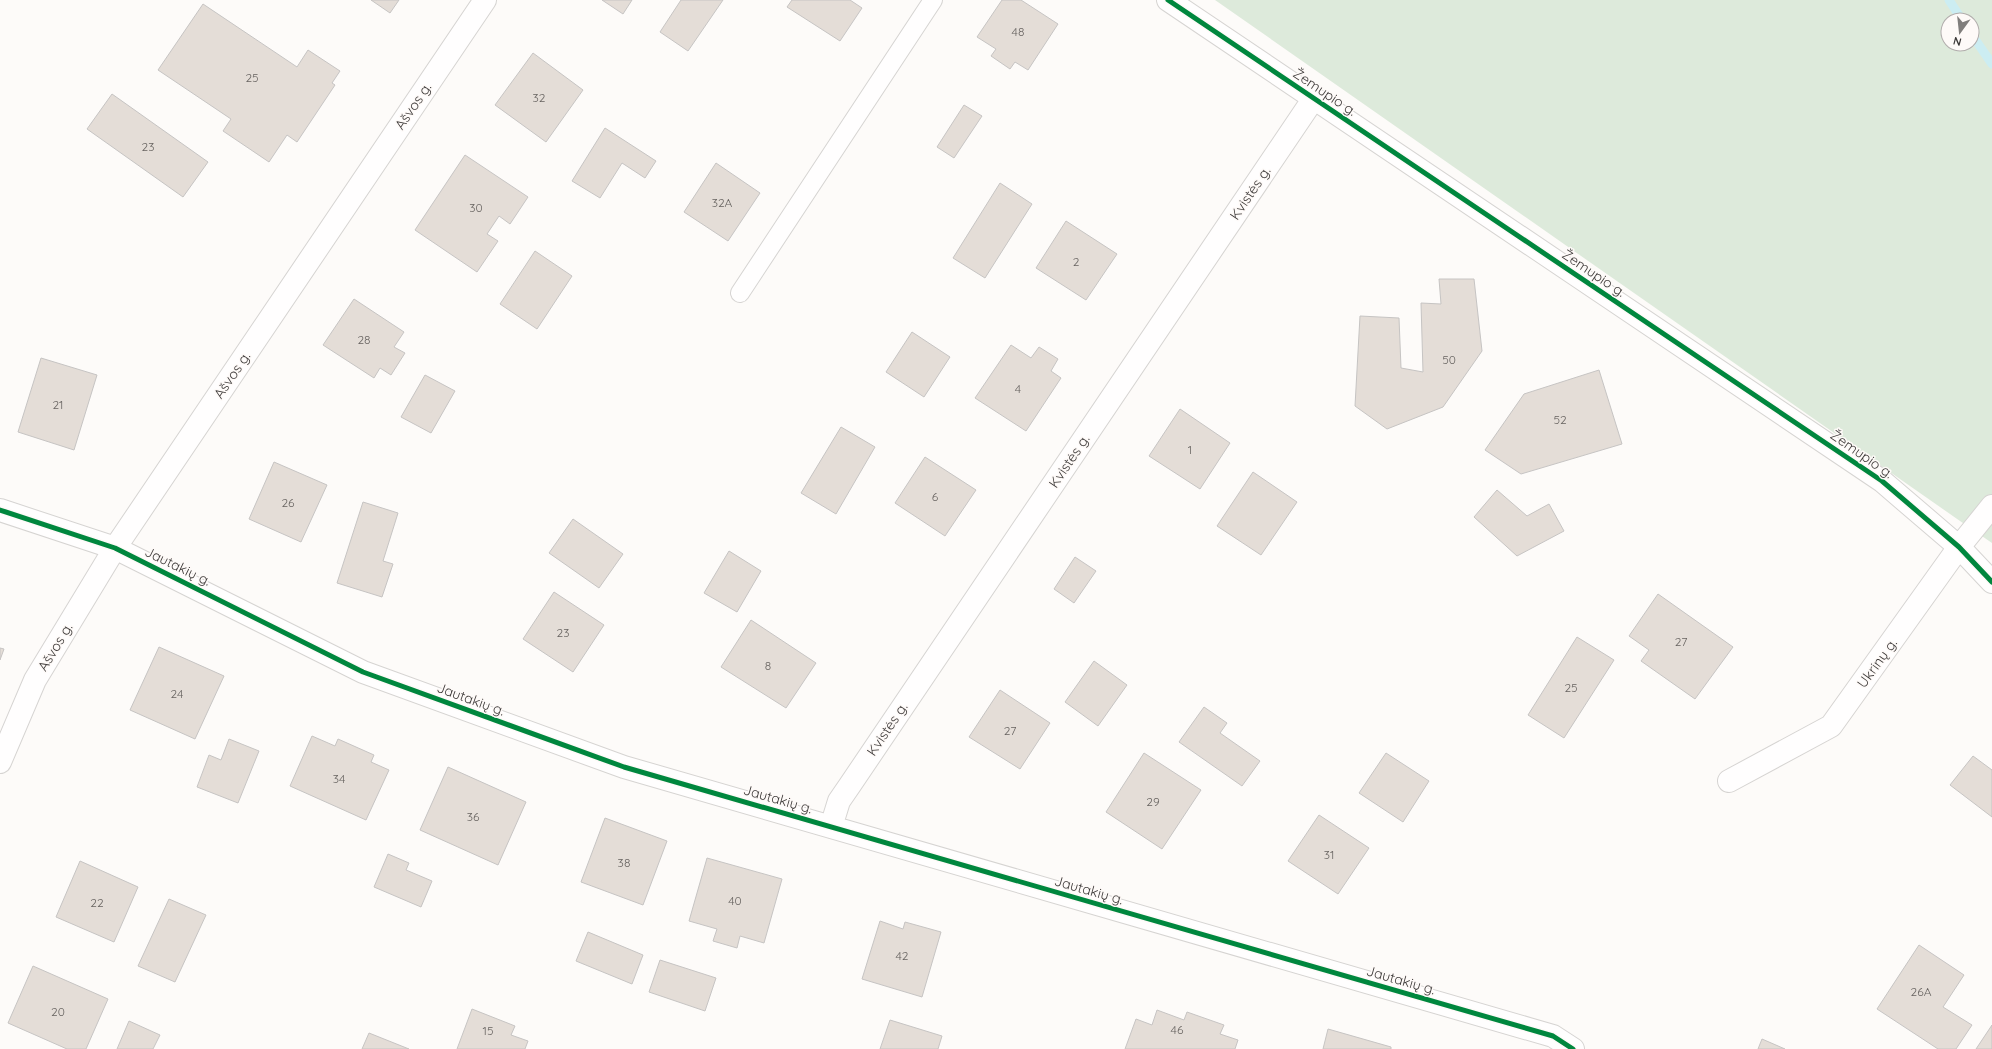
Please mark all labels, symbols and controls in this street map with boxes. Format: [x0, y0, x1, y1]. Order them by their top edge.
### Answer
north arrow [1940, 12, 1980, 52]
house number: 48 [1012, 24, 1024, 39]
text: N [1952, 34, 1963, 49]
street label: Žemupio g. [1290, 64, 1360, 120]
house number: 25 [245, 70, 259, 85]
street label: Ašvos g. [391, 79, 435, 133]
house number: 32 [533, 90, 546, 105]
house number: 23 [142, 139, 154, 154]
street label: Kvistės g. [1226, 163, 1274, 223]
house number: 32A [712, 195, 733, 210]
house number: 30 [469, 200, 483, 215]
street label: Žemupio g. [1559, 245, 1629, 301]
house number: 2 [1073, 254, 1080, 269]
house number: 28 [357, 332, 371, 347]
street label: Ašvos g. [210, 348, 254, 402]
house number: 50 [1442, 352, 1456, 367]
house number: 4 [1015, 381, 1021, 396]
house number: 21 [52, 397, 64, 412]
house number: 52 [1553, 412, 1567, 427]
street label: Žemupio g. [1827, 426, 1897, 482]
street label: Kvistės g. [1045, 431, 1093, 491]
house number: 1 [1188, 442, 1192, 457]
house number: 6 [932, 489, 939, 504]
house number: 26 [281, 495, 295, 510]
street label: Jautakių g. [142, 542, 214, 590]
street label: Ašvos g. [34, 620, 76, 674]
house number: 23 [557, 625, 569, 640]
house number: 27 [1675, 634, 1687, 649]
street label: Ukrinų g. [1853, 635, 1901, 691]
house number: 8 [765, 658, 771, 673]
street label: Jautakių g. [435, 678, 507, 720]
house number: 25 [1564, 680, 1578, 695]
house number: 24 [171, 686, 183, 701]
street label: Kvistės g. [863, 699, 911, 759]
house number: 27 [1004, 723, 1016, 738]
house number: 34 [333, 771, 345, 786]
street label: Jautakių g. [741, 781, 815, 817]
house number: 29 [1146, 794, 1160, 809]
house number: 36 [467, 809, 480, 824]
house number: 31 [1324, 847, 1334, 862]
house number: 38 [618, 855, 630, 870]
street label: Jautakių g. [1052, 872, 1126, 908]
house number: 40 [728, 893, 742, 908]
house number: 22 [90, 895, 104, 910]
house number: 42 [896, 948, 909, 963]
street label: Jautakių g. [1364, 962, 1438, 998]
house number: 26A [1911, 984, 1932, 999]
house number: 20 [51, 1004, 65, 1019]
house number: 46 [1171, 1022, 1184, 1037]
house number: 15 [483, 1023, 493, 1038]

